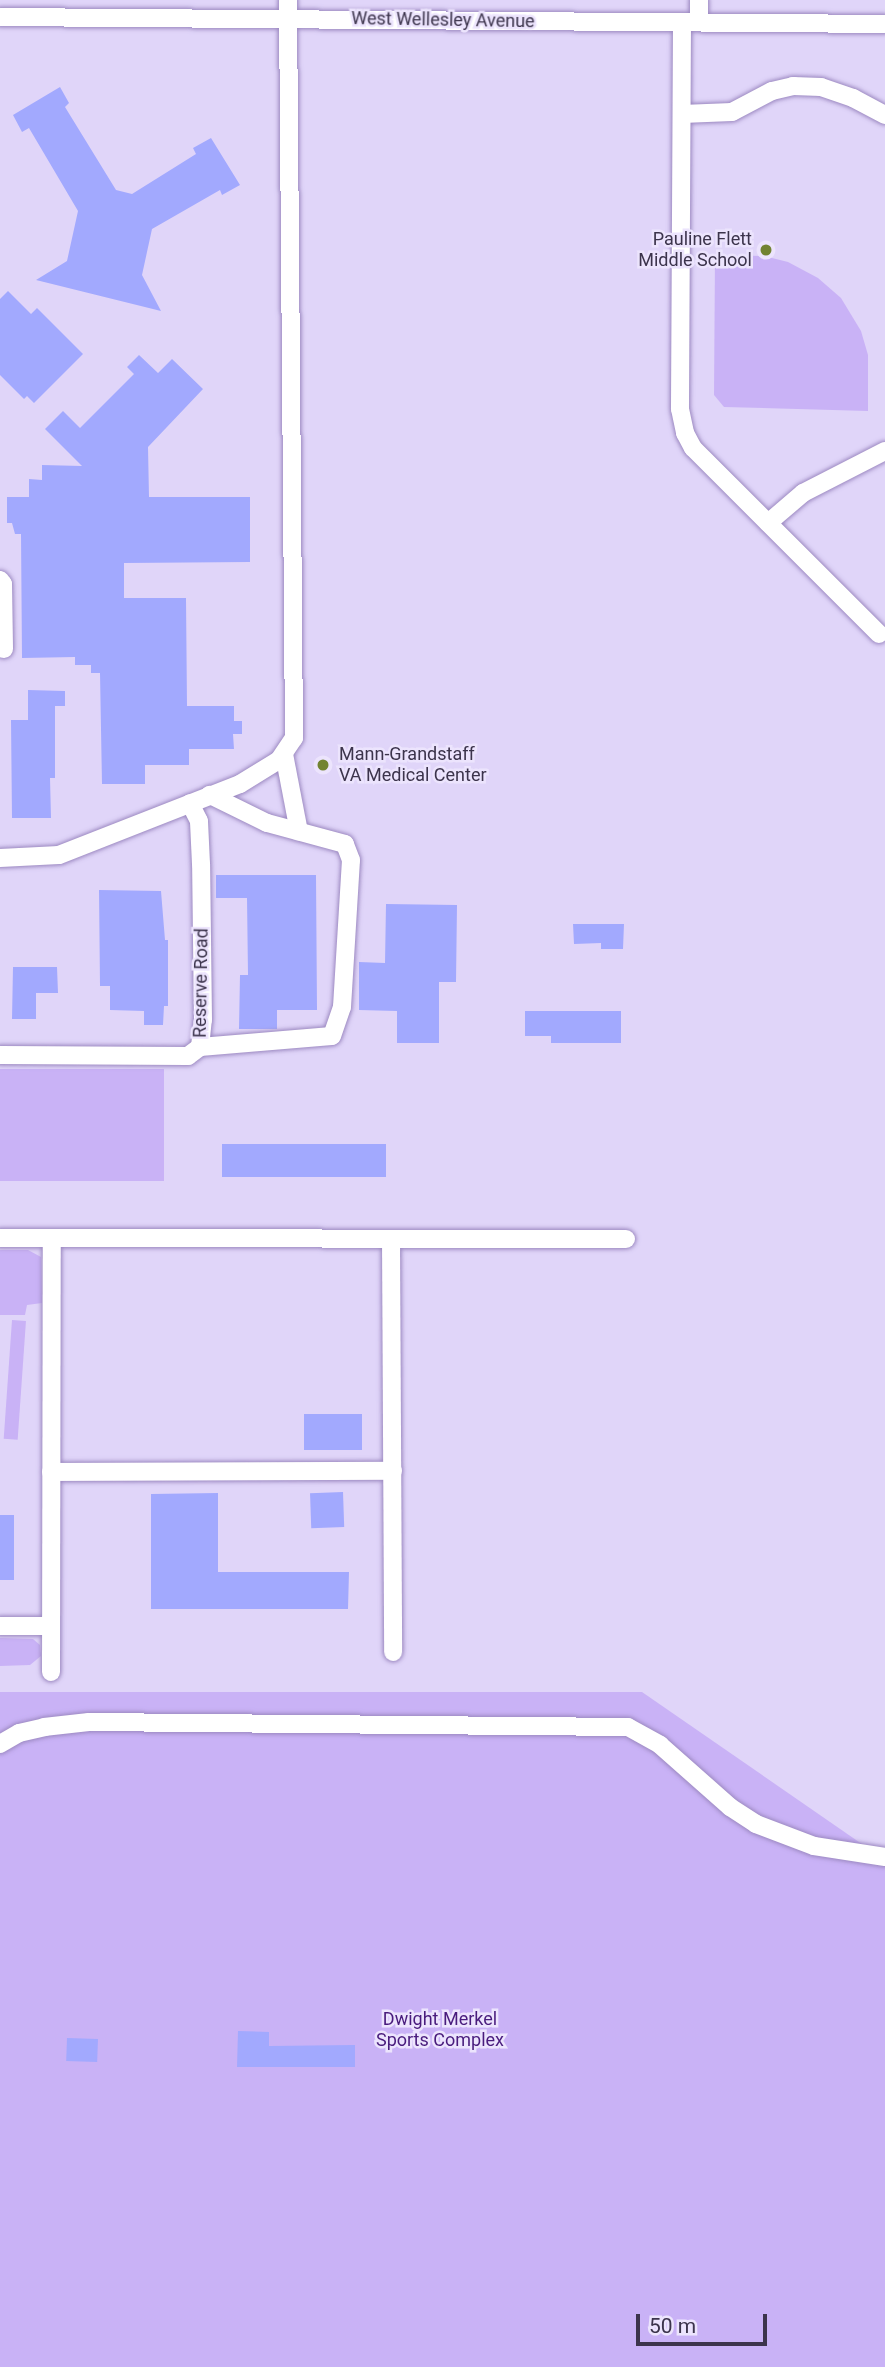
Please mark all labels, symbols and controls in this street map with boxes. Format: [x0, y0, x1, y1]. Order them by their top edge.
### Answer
street label: West Wellesley Avenue [351, 8, 535, 32]
place label: Pauline Flett Middle School [638, 229, 752, 272]
marker: Pauline Flett Middle School [758, 242, 774, 258]
place label: Mann-Grandstaff VA Medical Center [339, 744, 487, 786]
marker: Mann-Grandstaff VA Medical Center [313, 755, 333, 775]
street label: Reserve Road [189, 928, 213, 1038]
park label: Dwight Merkel Sports Complex [376, 2009, 504, 2052]
scale bar [640, 2300, 771, 2344]
text: 50 m [649, 2314, 696, 2338]

